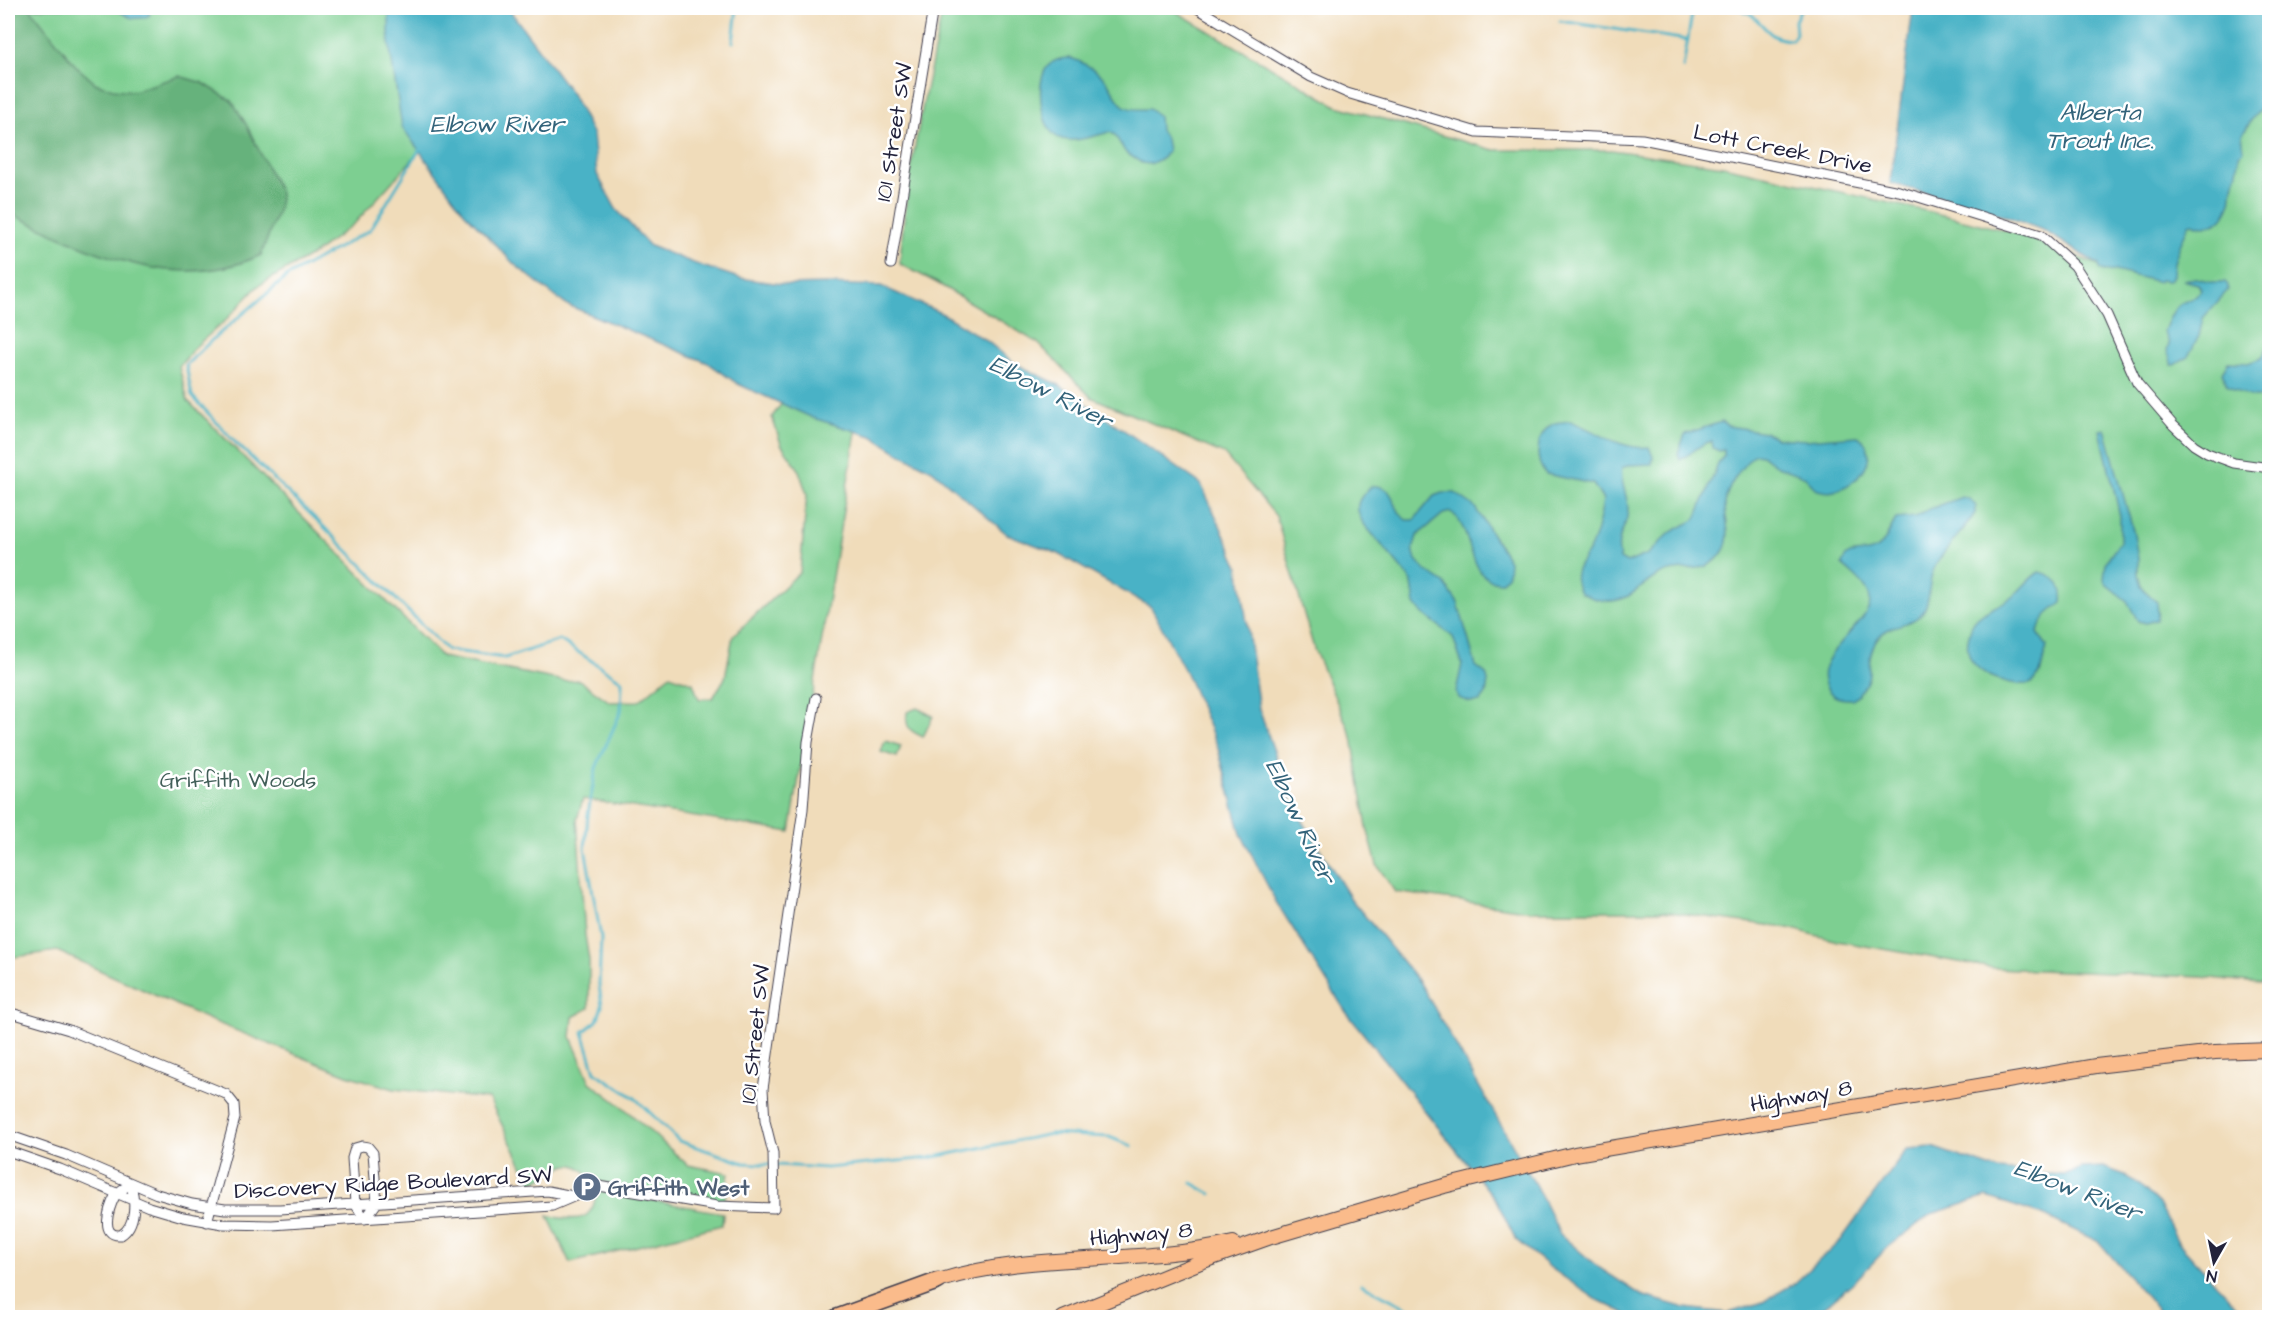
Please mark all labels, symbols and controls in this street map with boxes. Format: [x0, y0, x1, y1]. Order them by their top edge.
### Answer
street label: 101 Street SW [868, 60, 921, 204]
water label: Alberta Trout Inc. [2046, 96, 2154, 158]
water label: Elbow River [430, 108, 566, 142]
street label: Lott Creek Drive [1691, 117, 1875, 182]
water label: Elbow River [983, 347, 1120, 440]
water label: Elbow River [1256, 754, 1345, 892]
park label: Griffith Woods [160, 765, 316, 796]
street label: 101 Street SW [733, 963, 778, 1105]
street label: Highway 8 [1748, 1072, 1855, 1122]
water label: Elbow River [2009, 1151, 2149, 1232]
street label: Discovery Ridge Boulevard SW [234, 1160, 553, 1208]
parking icon: Griffith West [571, 1171, 603, 1203]
place label: Griffith West [608, 1173, 750, 1204]
street label: Highway 8 [1088, 1215, 1194, 1255]
north arrow [2184, 1232, 2244, 1292]
text: N [2205, 1264, 2218, 1287]

